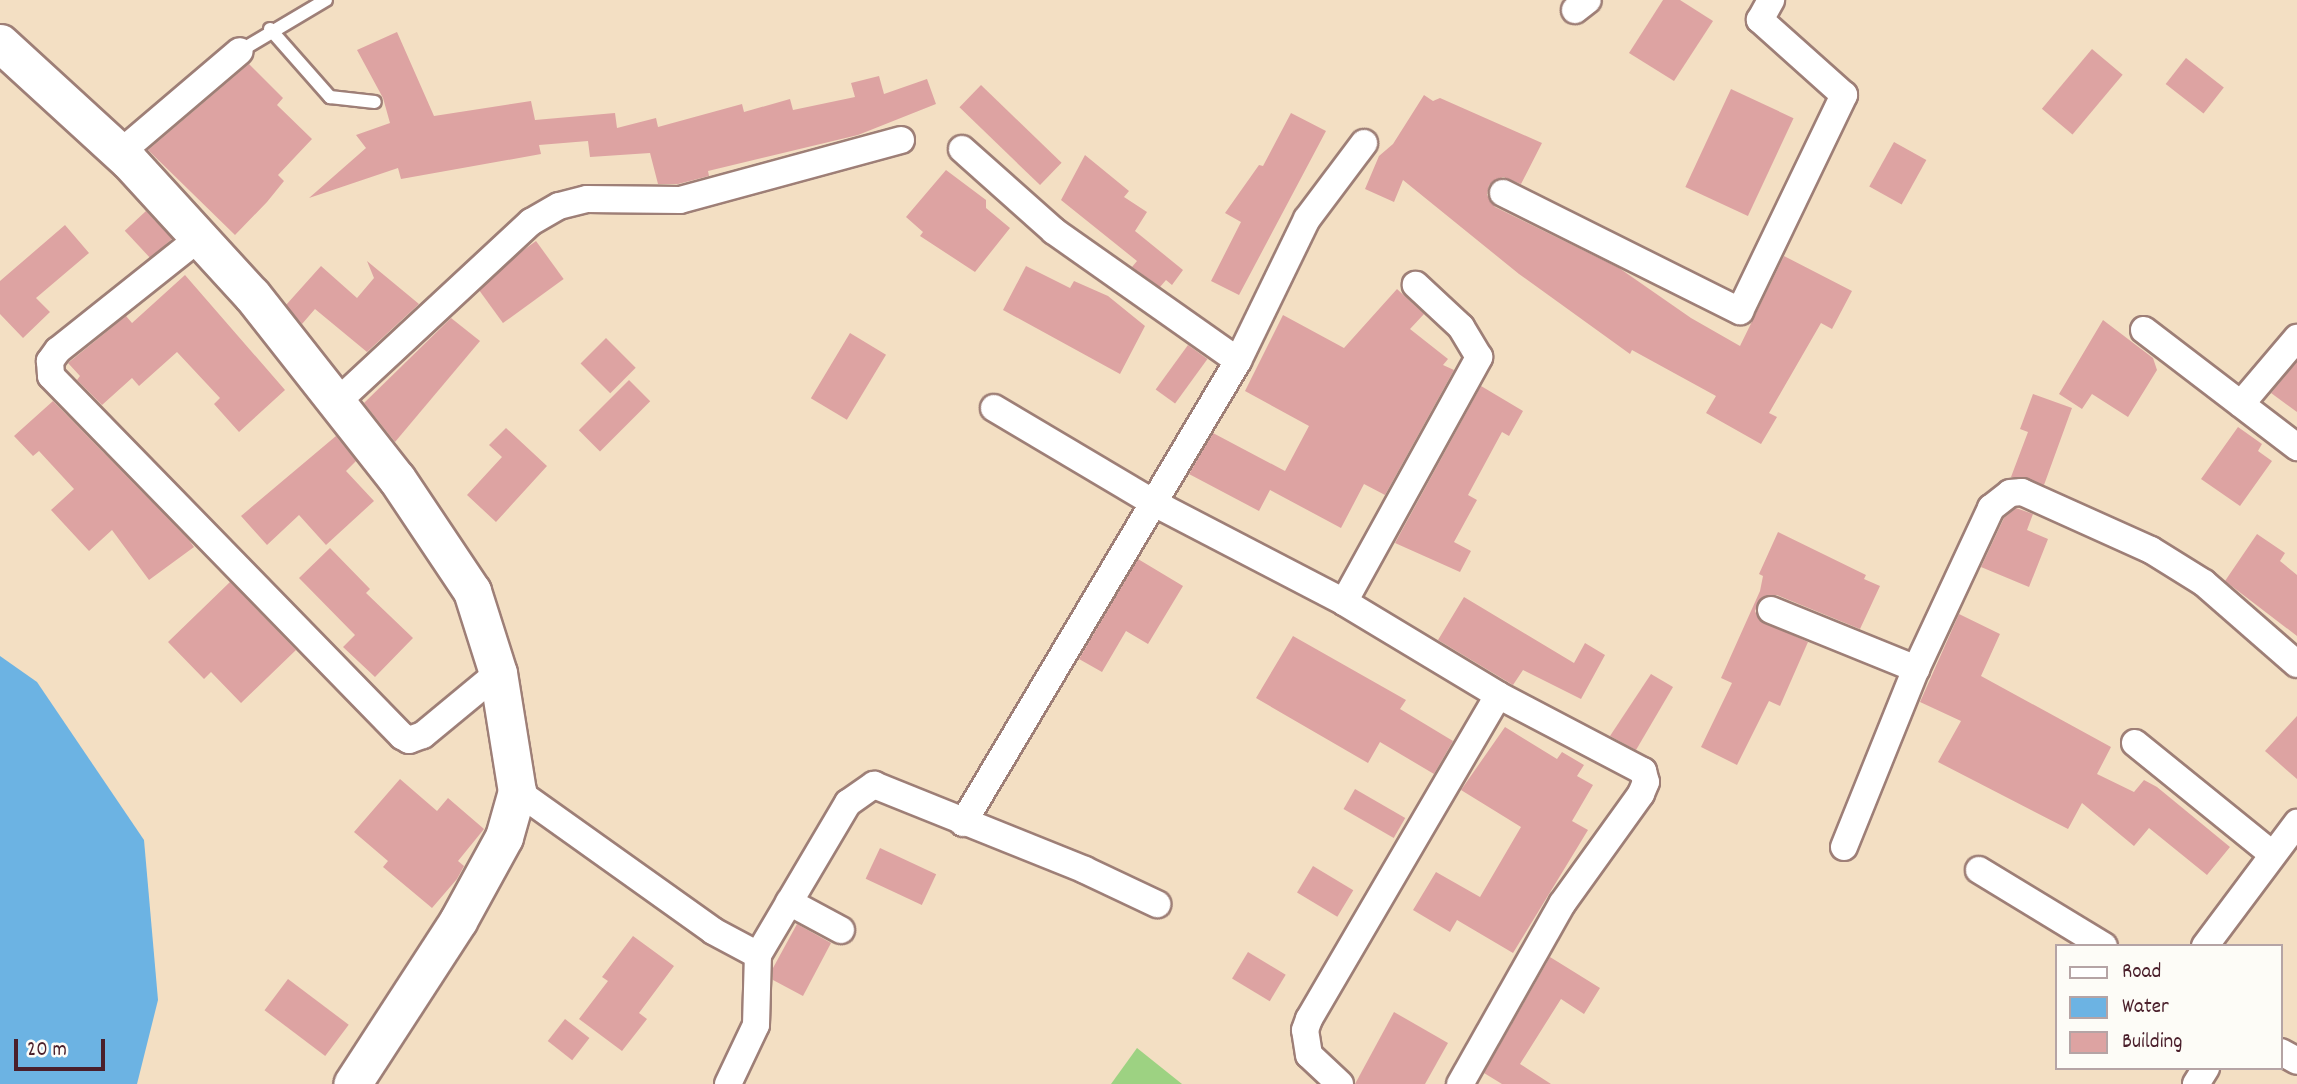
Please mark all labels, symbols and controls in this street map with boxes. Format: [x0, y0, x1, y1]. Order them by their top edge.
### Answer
legend [2056, 944, 2283, 1070]
text: Road [2122, 958, 2161, 988]
text: Water [2122, 993, 2169, 1023]
scale bar [18, 1024, 108, 1068]
text: Building [2122, 1028, 2182, 1058]
text: 20 m [27, 1036, 67, 1066]

